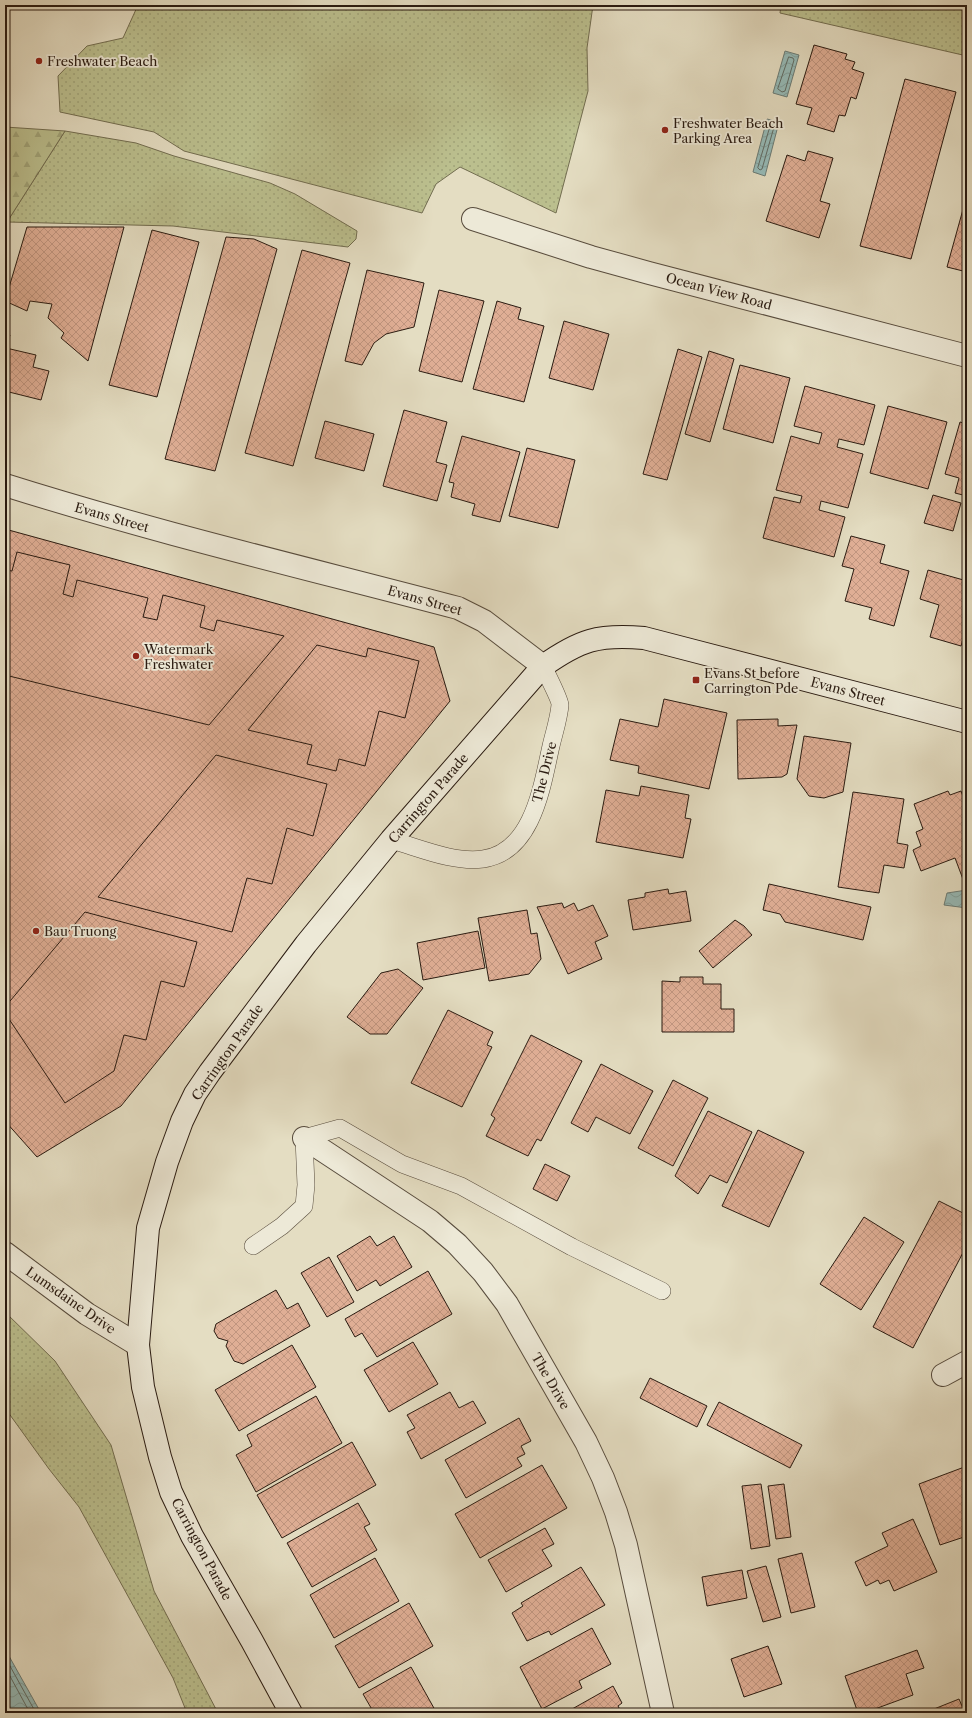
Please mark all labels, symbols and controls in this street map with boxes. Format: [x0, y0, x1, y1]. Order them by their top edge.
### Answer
place label: Freshwater Beach [47, 53, 157, 69]
marker: Freshwater Beach [34, 56, 44, 66]
place label: Freshwater Beach Parking Area [673, 115, 783, 146]
marker: Freshwater Beach Parking Area [660, 125, 670, 135]
street label: Ocean View Road [664, 269, 774, 313]
street label: Evans Street [73, 499, 151, 535]
street label: Evans Street [386, 582, 464, 618]
place label: Watermark Freshwater [143, 641, 214, 672]
marker: Watermark Freshwater [131, 651, 141, 661]
place label: Evans St before Carrington Pde [704, 665, 800, 696]
street label: Evans Street [809, 673, 887, 709]
marker: Evans St before Carrington Pde [691, 675, 701, 685]
street label: The Drive [529, 740, 559, 804]
street label: Carrington Parade [385, 750, 471, 846]
place label: Bau Truong [44, 923, 117, 939]
marker: Bau Truong [31, 926, 41, 936]
street label: Carrington Parade [188, 1001, 266, 1103]
street label: Lumsdaine Drive [23, 1263, 119, 1337]
street label: The Drive [528, 1350, 574, 1412]
street label: Carrington Parade [168, 1495, 236, 1603]

